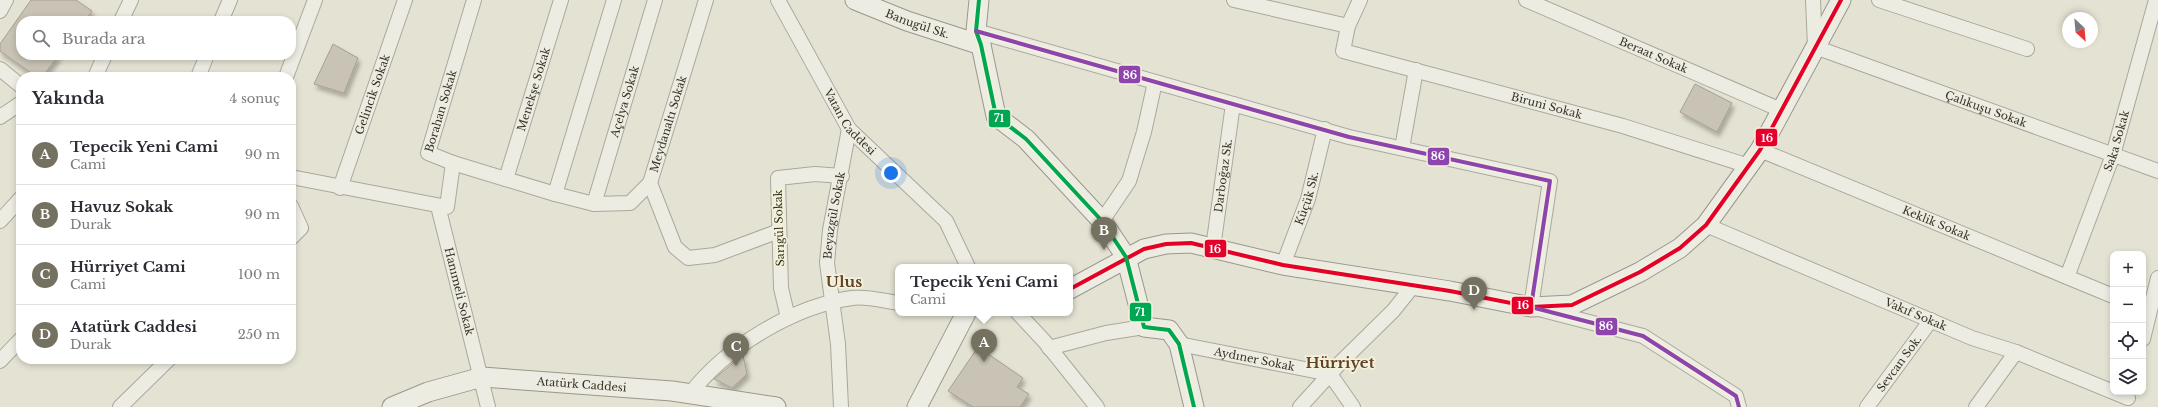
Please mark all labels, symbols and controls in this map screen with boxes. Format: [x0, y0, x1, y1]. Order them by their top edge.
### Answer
street label: Banugül Sk. [883, 6, 952, 41]
north arrow [2062, 12, 2098, 48]
search box [16, 16, 296, 60]
icon: search [30, 27, 52, 49]
text: Burada ara [62, 29, 145, 48]
street label: Beraat Sokak [1617, 34, 1690, 76]
street label: Menekşe Sokak [514, 45, 553, 133]
street label: Gelincik Sokak [352, 52, 393, 137]
street label: Açelya Sokak [607, 64, 642, 140]
line badge: 86 [1118, 65, 1141, 84]
street label: Borahan Sokak [422, 68, 460, 154]
text: 86 [1123, 68, 1137, 82]
street label: Meydanaltı Sokak [647, 73, 690, 174]
street label: Vatan Caddesi [821, 85, 879, 158]
text: Yakında [32, 88, 104, 109]
street label: Çalıkuşu Sokak [1943, 88, 2029, 130]
street label: Biruni Sokak [1509, 89, 1584, 122]
text: 4 sonuç [230, 90, 280, 107]
street label: Saka Sokak [2100, 108, 2132, 173]
line badge: 71 [988, 109, 1011, 128]
text: 71 [994, 111, 1005, 125]
line badge: 16 [1755, 128, 1778, 147]
text: 16 [1761, 131, 1773, 145]
text: Tepecik Yeni Cami [70, 137, 218, 156]
street label: Darboğaz Sk. [1211, 138, 1235, 213]
text: A [40, 146, 50, 163]
text: 90 m [245, 146, 280, 163]
line badge: 86 [1427, 147, 1450, 166]
text: 86 [1431, 149, 1445, 163]
text: Cami [70, 156, 106, 173]
your location [881, 163, 901, 183]
street label: Beyazgül Sokak [820, 170, 848, 260]
street label: Küçük Sk. [1292, 170, 1321, 227]
street label: Sarıgül Sokak [771, 189, 787, 267]
text: Havuz Sokak [70, 197, 173, 216]
street label: Keklik Sokak [1900, 203, 1973, 243]
text: B [40, 206, 50, 223]
text: 90 m [245, 206, 280, 223]
text: Durak [70, 216, 112, 233]
pin: B [1091, 217, 1117, 250]
line badge: 16 [1204, 239, 1227, 258]
text: 16 [1209, 242, 1221, 256]
street label: Hanımeli Sokak [442, 246, 477, 337]
map controls [2110, 251, 2146, 395]
button: + [2110, 251, 2146, 287]
text: Hürriyet Cami [70, 257, 186, 276]
popup [895, 264, 1073, 316]
text: C [40, 266, 50, 283]
text: 100 m [238, 266, 280, 283]
district label: Ulus [826, 272, 862, 291]
text: Tepecik Yeni Cami [910, 272, 1058, 291]
text: Cami [70, 276, 106, 293]
pin: D [1461, 277, 1487, 310]
button: − [2110, 287, 2146, 323]
text: Cami [910, 291, 946, 308]
street label: Vakıf Sokak [1882, 294, 1949, 334]
line badge: 16 [1511, 296, 1534, 315]
text: 16 [1517, 298, 1529, 312]
line badge: 71 [1129, 302, 1152, 322]
text: 71 [1135, 305, 1146, 319]
text: Atatürk Caddesi [70, 317, 197, 336]
line badge: 86 [1595, 317, 1618, 336]
text: 86 [1599, 319, 1613, 333]
button: locate [2110, 323, 2146, 359]
text: D [39, 326, 51, 343]
text: 250 m [238, 326, 280, 343]
pin: A [971, 329, 997, 362]
street label: Sevcan Sok. [1874, 332, 1924, 394]
pin: C [723, 333, 749, 366]
text: Durak [70, 336, 112, 353]
street label: Aydıner Sokak [1212, 344, 1296, 374]
district label: Hürriyet [1306, 353, 1375, 372]
button: layers [2110, 359, 2146, 395]
street label: Atatürk Caddesi [535, 374, 627, 395]

